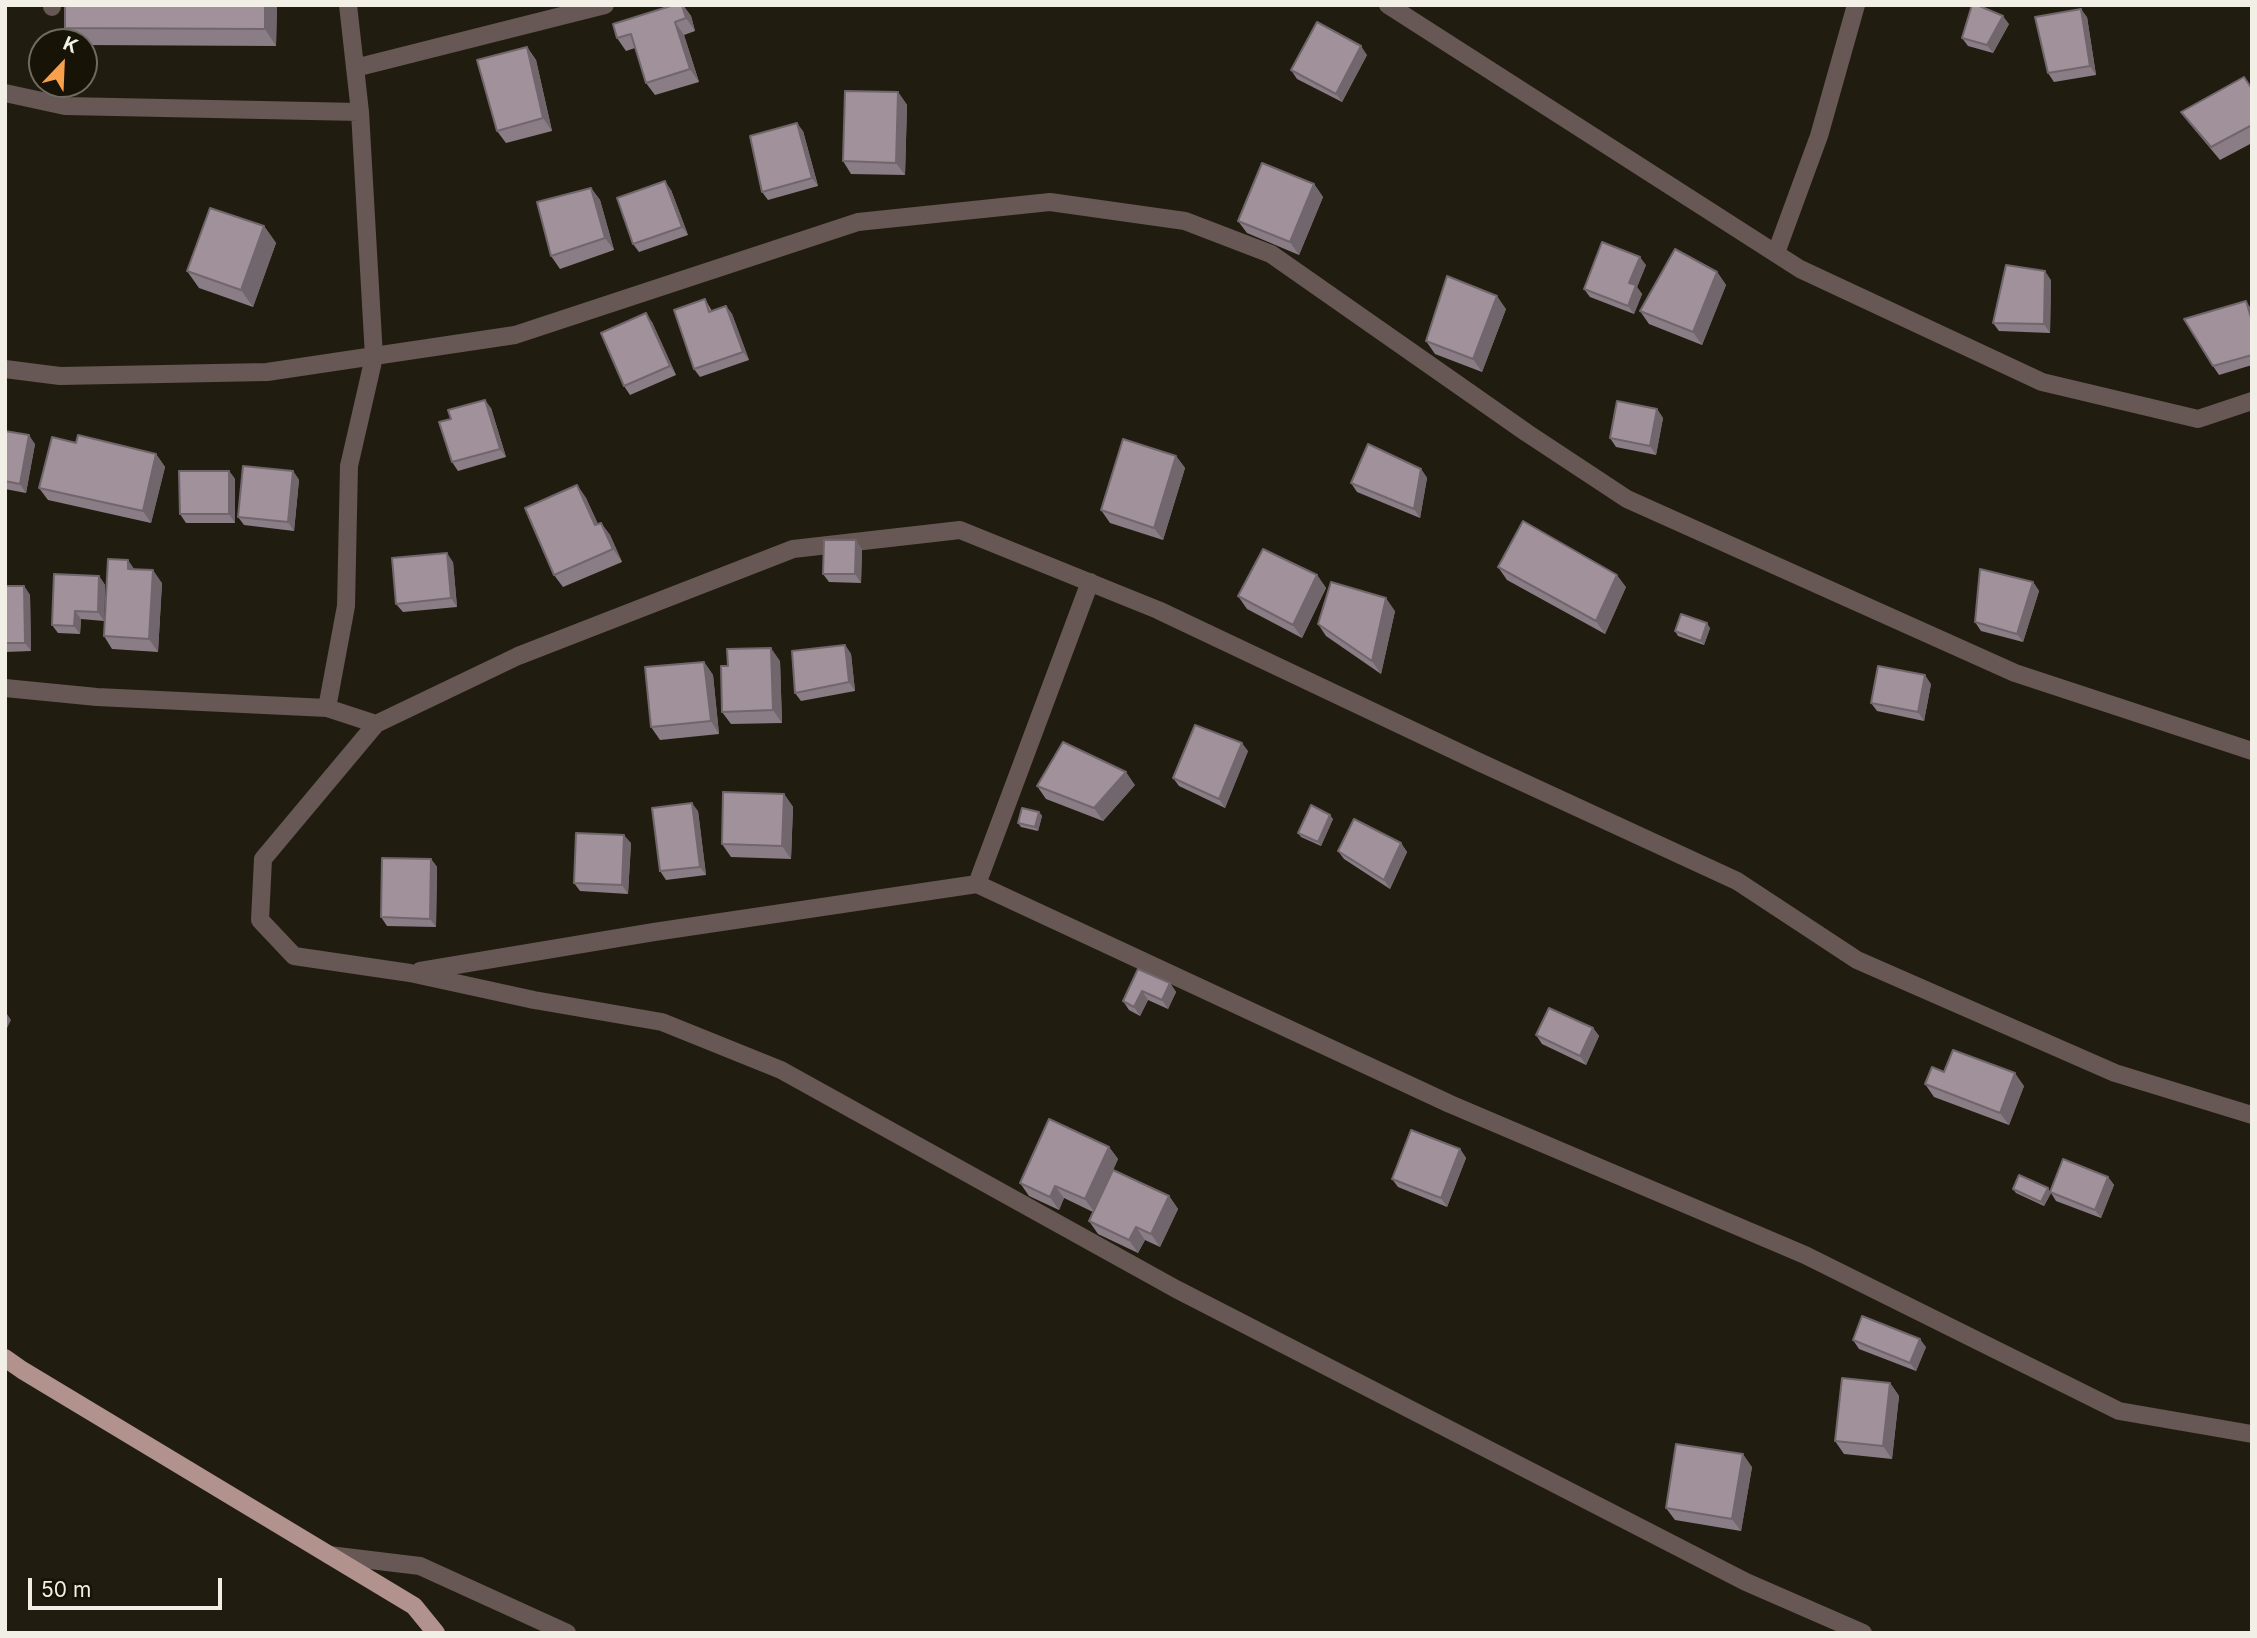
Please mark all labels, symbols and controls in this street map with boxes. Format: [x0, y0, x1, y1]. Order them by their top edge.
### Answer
north arrow [28, 28, 98, 98]
text: K [60, 32, 81, 58]
scale bar [32, 1564, 226, 1608]
text: 50 m [41, 1577, 91, 1602]

